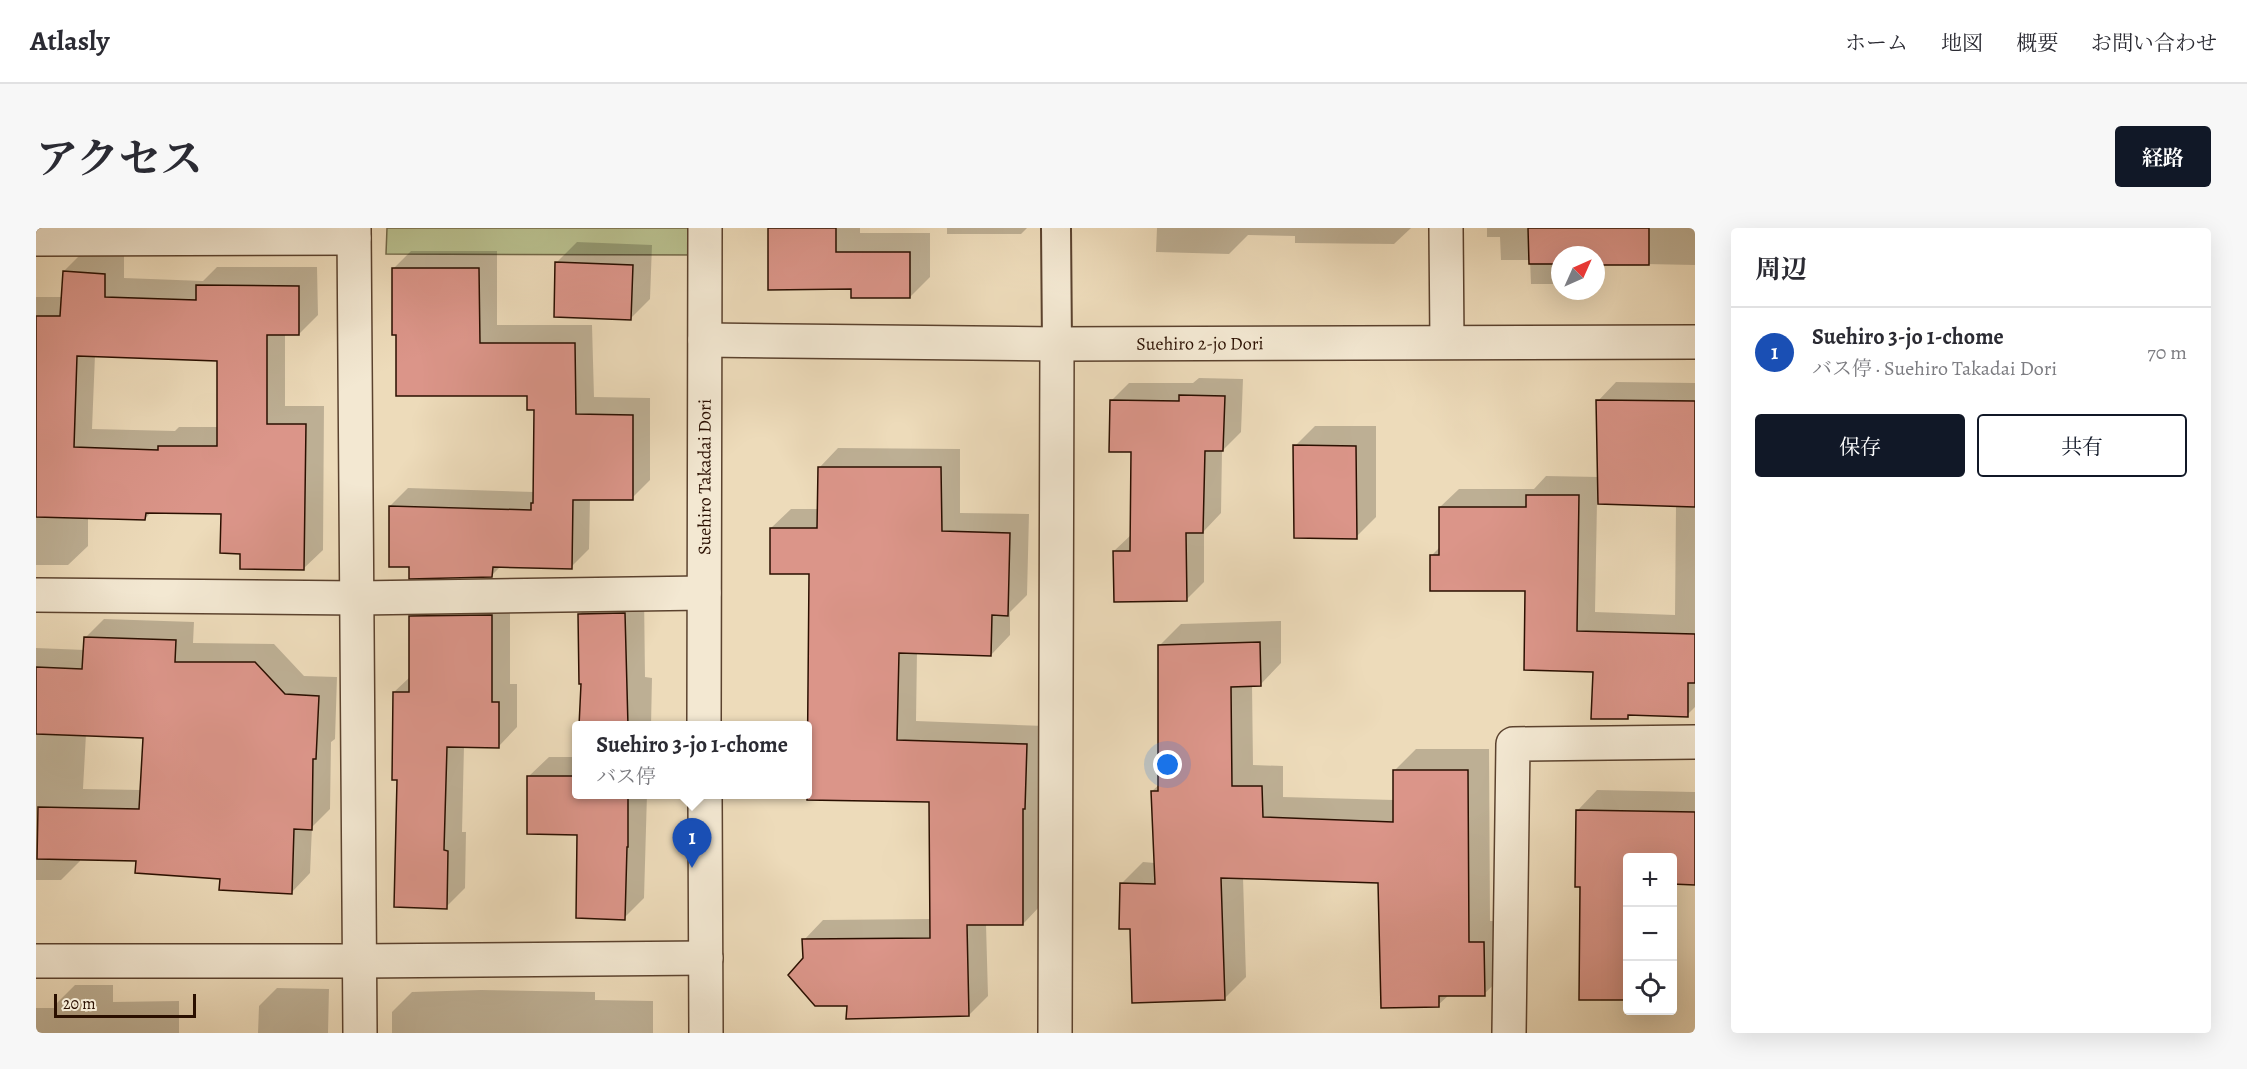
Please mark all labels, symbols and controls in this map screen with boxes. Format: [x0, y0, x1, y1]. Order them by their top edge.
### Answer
text: Atlasly [30, 22, 109, 60]
text: ホーム [1845, 29, 1908, 57]
text: 地図 [1941, 29, 1983, 57]
text: 概要 [2016, 29, 2058, 57]
text: お問い合わせ [2091, 29, 2217, 57]
button: 経路 [2115, 126, 2211, 187]
text: アクセス [36, 130, 203, 187]
north arrow [1551, 246, 1605, 300]
text: 周辺 [1755, 252, 1807, 287]
text: Suehiro 3-jo 1-chome [1812, 322, 2004, 352]
street label: Suehiro 2-jo Dori [1136, 331, 1264, 356]
text: 1 [1771, 339, 1778, 366]
text: 70 m [2147, 339, 2187, 366]
text: バス停 · Suehiro Takadai Dori [1812, 355, 2057, 382]
street label: Suehiro Takadai Dori [692, 399, 717, 555]
button: 保存 [1755, 414, 1965, 477]
button: 共有 [1977, 414, 2187, 477]
popup [572, 721, 812, 799]
text: Suehiro 3-jo 1-chome [596, 730, 788, 760]
your location [1153, 750, 1182, 779]
text: バス停 [596, 763, 656, 790]
pin: 1 [672, 818, 712, 868]
map controls [1623, 853, 1677, 1015]
button: + [1623, 853, 1677, 907]
button: − [1623, 907, 1677, 961]
button: locate [1623, 961, 1677, 1015]
scale bar [54, 991, 196, 1018]
text: 20 m [63, 993, 96, 1015]

